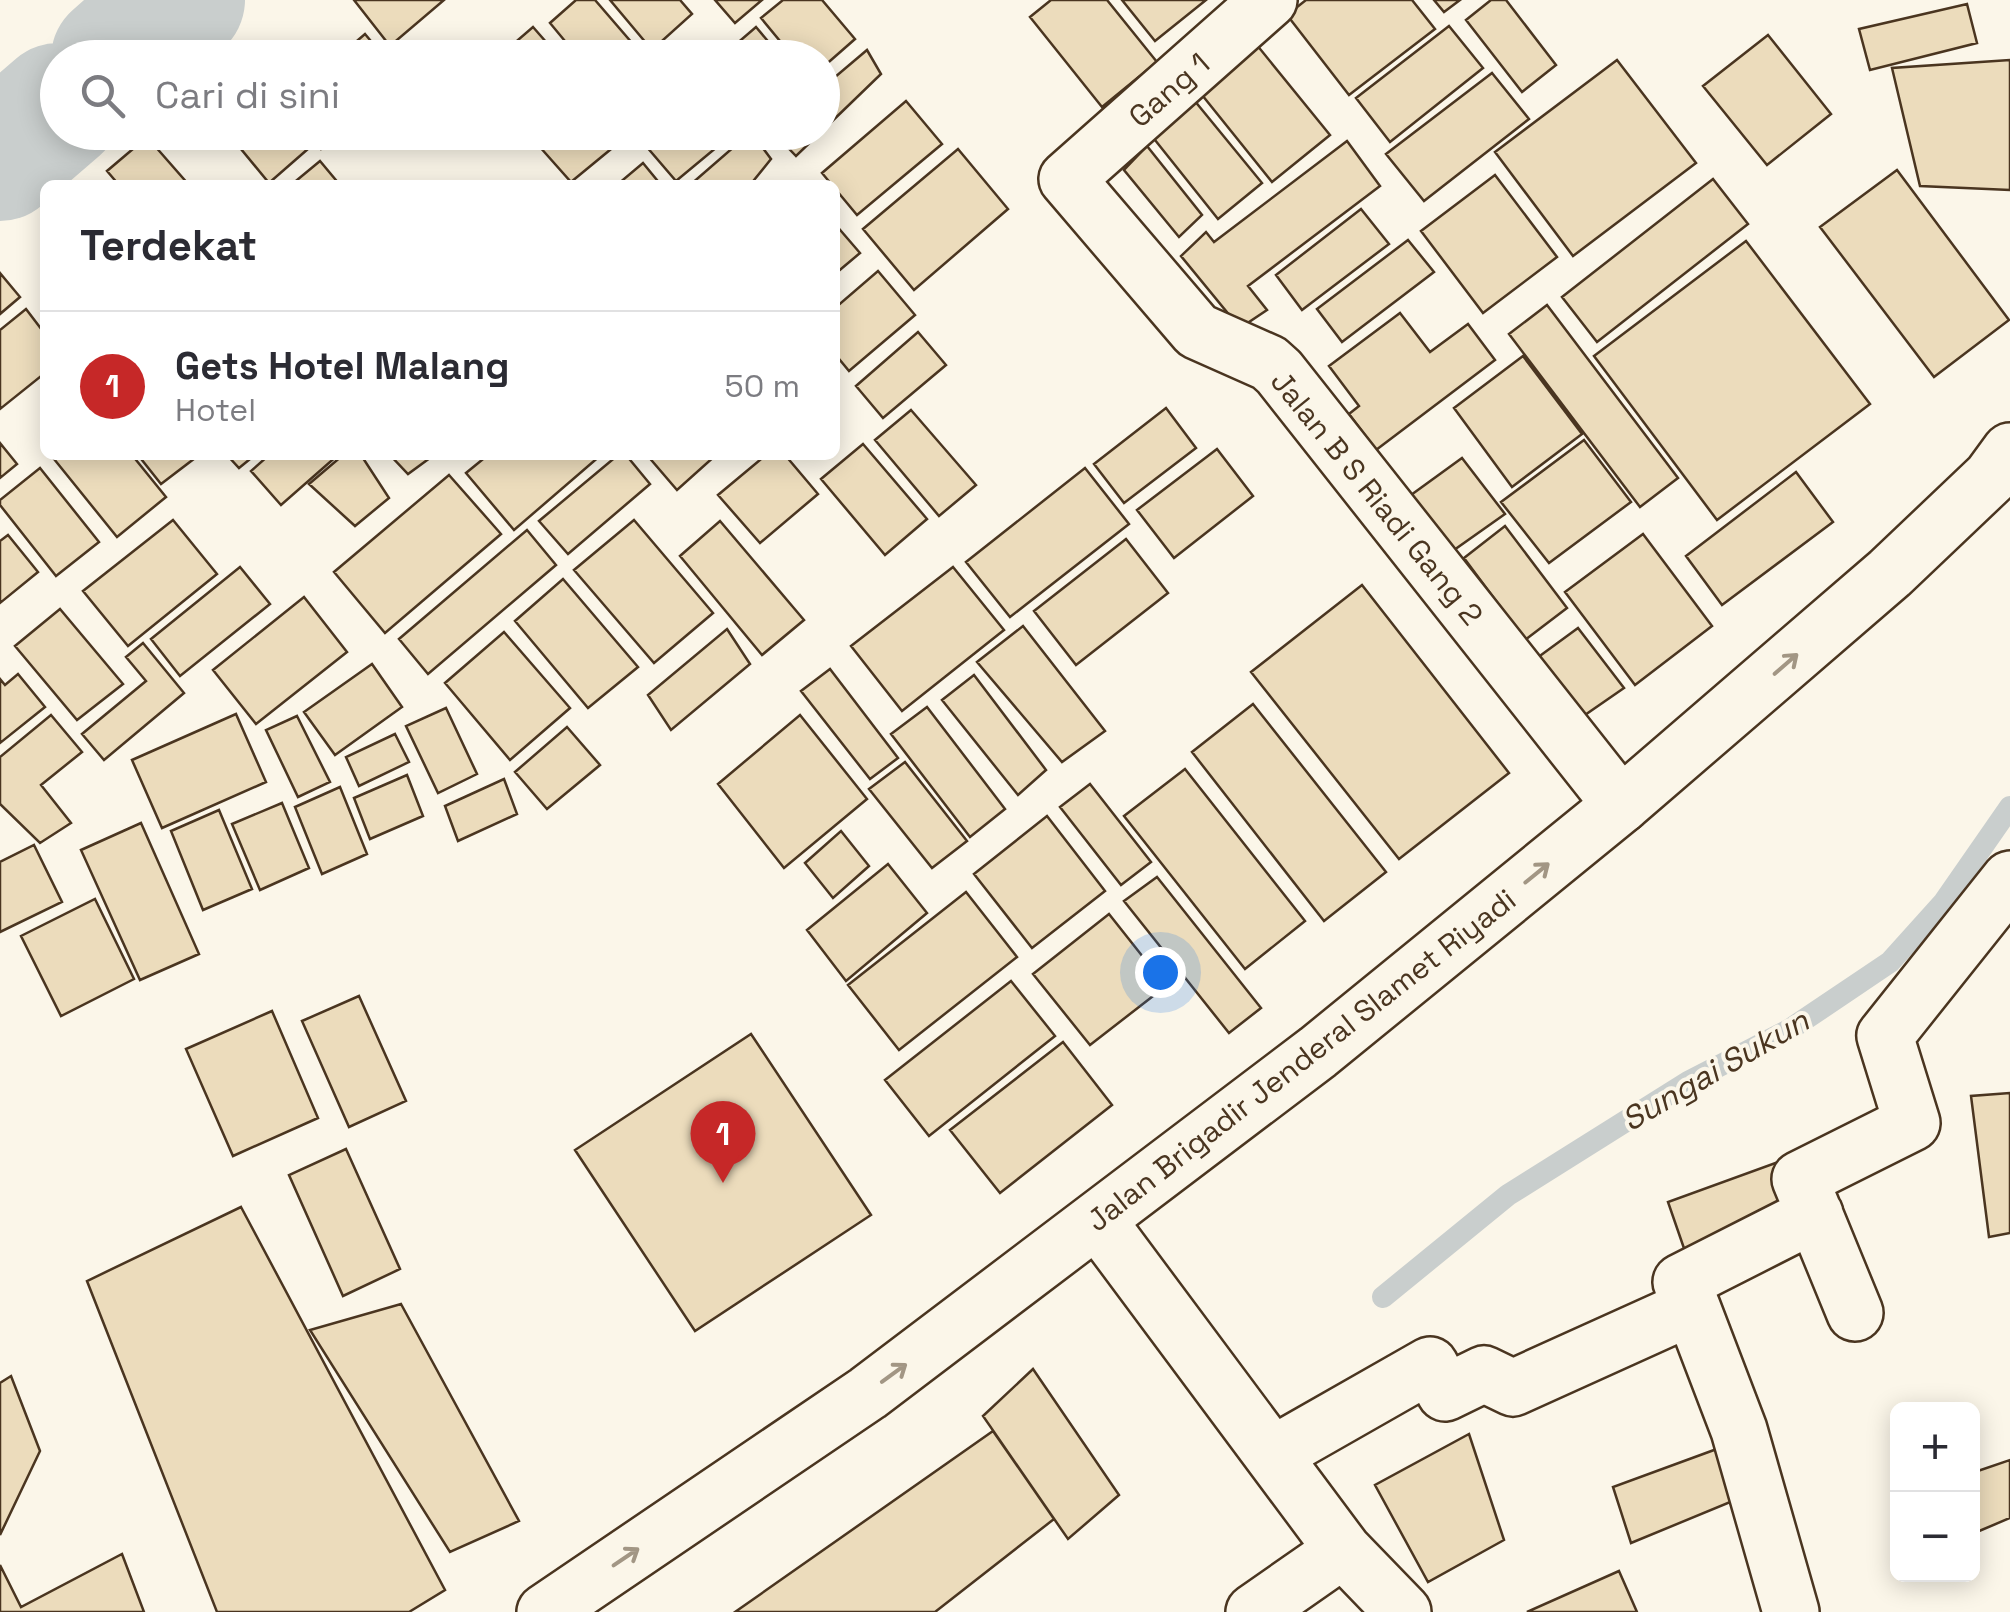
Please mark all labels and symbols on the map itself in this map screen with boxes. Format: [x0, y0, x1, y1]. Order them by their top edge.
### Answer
street label: Gang 1 [1120, 44, 1218, 136]
street label: Jalan B S Riadi Gang 2 [1262, 363, 1492, 633]
one-way arrow [1772, 653, 1798, 675]
one-way arrow [1524, 862, 1550, 884]
street label: Jalan Brigadir Jenderal Slamet Riyadi [1078, 880, 1524, 1240]
your location [1135, 947, 1186, 998]
water label: Sungai Sukun [1614, 1000, 1817, 1140]
pin: 1 [690, 1100, 756, 1183]
one-way arrow [880, 1363, 907, 1384]
one-way arrow [612, 1547, 639, 1568]

